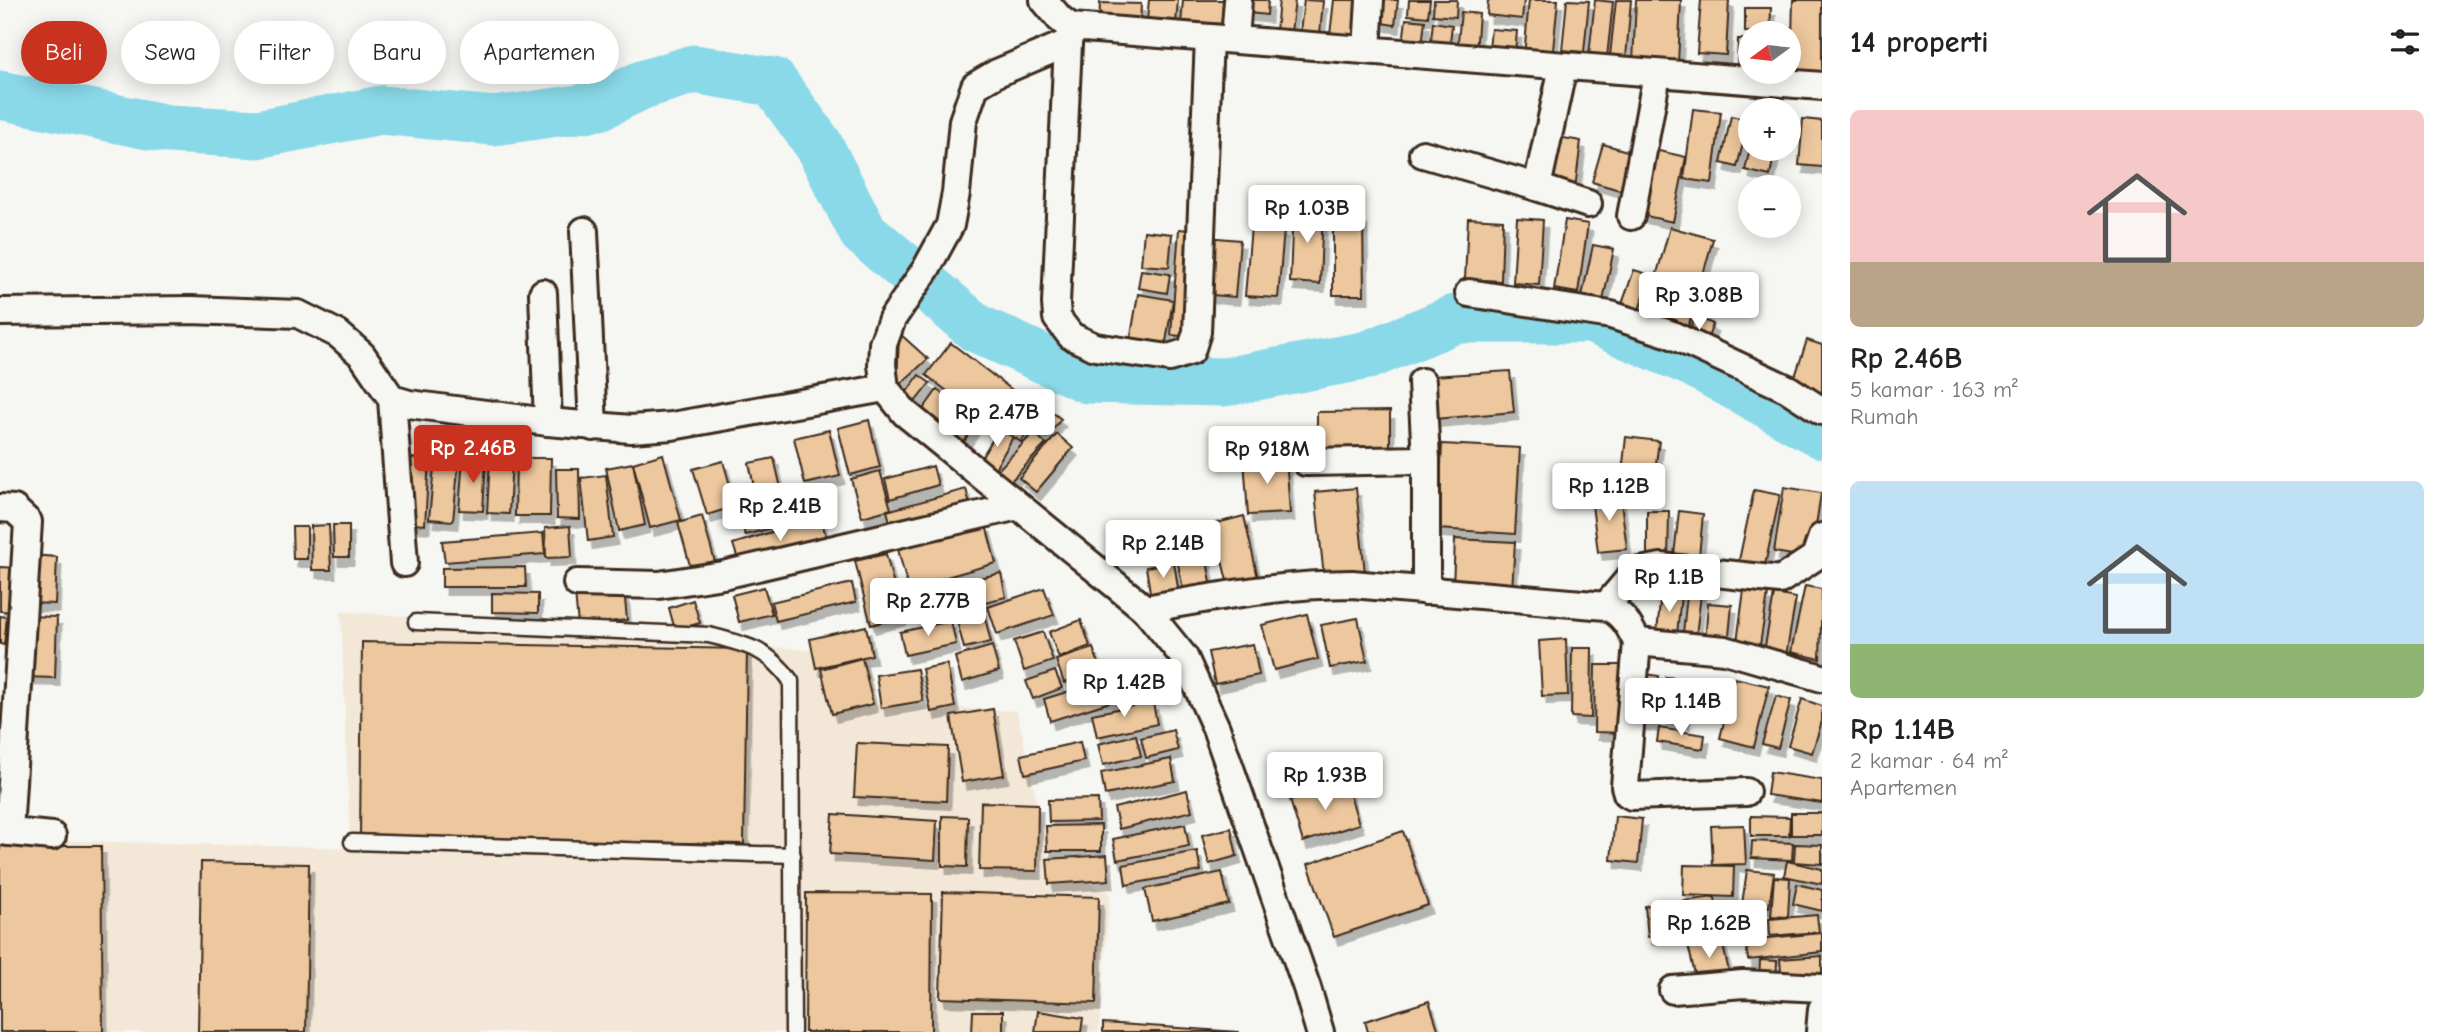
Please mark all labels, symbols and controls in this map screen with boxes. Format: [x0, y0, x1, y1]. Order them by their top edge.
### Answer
chip: Beli [21, 21, 107, 84]
chip: Sewa [121, 21, 220, 84]
chip: Filter [234, 21, 334, 84]
chip: Baru [348, 21, 446, 84]
chip: Apartemen [460, 21, 619, 84]
north arrow [1738, 21, 1801, 84]
map controls [1738, 21, 1801, 238]
icon: filters [2386, 23, 2424, 61]
text: 14 properti [1850, 25, 1989, 60]
button: + [1738, 98, 1801, 161]
icon: home [2074, 155, 2200, 281]
button: − [1738, 175, 1801, 238]
pin: Rp 1.03B [1235, 186, 1379, 245]
text: Rp 1.03B [1264, 194, 1350, 221]
pin: Rp 3.08B [1627, 272, 1771, 332]
text: Rp 3.08B [1655, 281, 1743, 308]
text: Rp 2.46B [1850, 341, 1962, 376]
text: 5 kamar · 163 m² [1850, 376, 2018, 403]
pin: Rp 2.47B [925, 390, 1069, 449]
text: Rp 2.47B [955, 398, 1039, 425]
text: Rumah [1850, 403, 1919, 430]
pin: Rp 2.46B [401, 426, 545, 485]
pin: Rp 918M [1202, 426, 1332, 486]
text: Rp 2.46B [430, 434, 516, 461]
text: Rp 918M [1225, 435, 1309, 462]
pin: Rp 1.12B [1537, 463, 1681, 523]
text: Rp 1.12B [1568, 472, 1650, 499]
pin: Rp 2.41B [708, 484, 852, 543]
text: Rp 2.41B [738, 492, 822, 519]
pin: Rp 2.14B [1091, 520, 1235, 580]
icon: home [2074, 526, 2200, 652]
text: Rp 2.14B [1122, 529, 1204, 556]
pin: Rp 1.1B [1604, 554, 1734, 614]
text: Rp 1.1B [1634, 563, 1704, 590]
pin: Rp 2.77B [856, 578, 1000, 638]
text: Rp 2.77B [886, 587, 970, 614]
pin: Rp 1.42B [1052, 660, 1196, 719]
text: Rp 1.42B [1082, 668, 1166, 695]
pin: Rp 1.14B [1609, 678, 1753, 738]
text: Rp 1.14B [1641, 687, 1721, 714]
text: Rp 1.14B [1850, 712, 1955, 747]
text: 2 kamar · 64 m² [1850, 747, 2008, 774]
pin: Rp 1.93B [1253, 752, 1397, 812]
text: Rp 1.93B [1283, 761, 1367, 788]
text: Apartemen [1850, 774, 1957, 801]
pin: Rp 1.62B [1637, 900, 1781, 960]
text: Rp 1.62B [1667, 909, 1751, 936]

